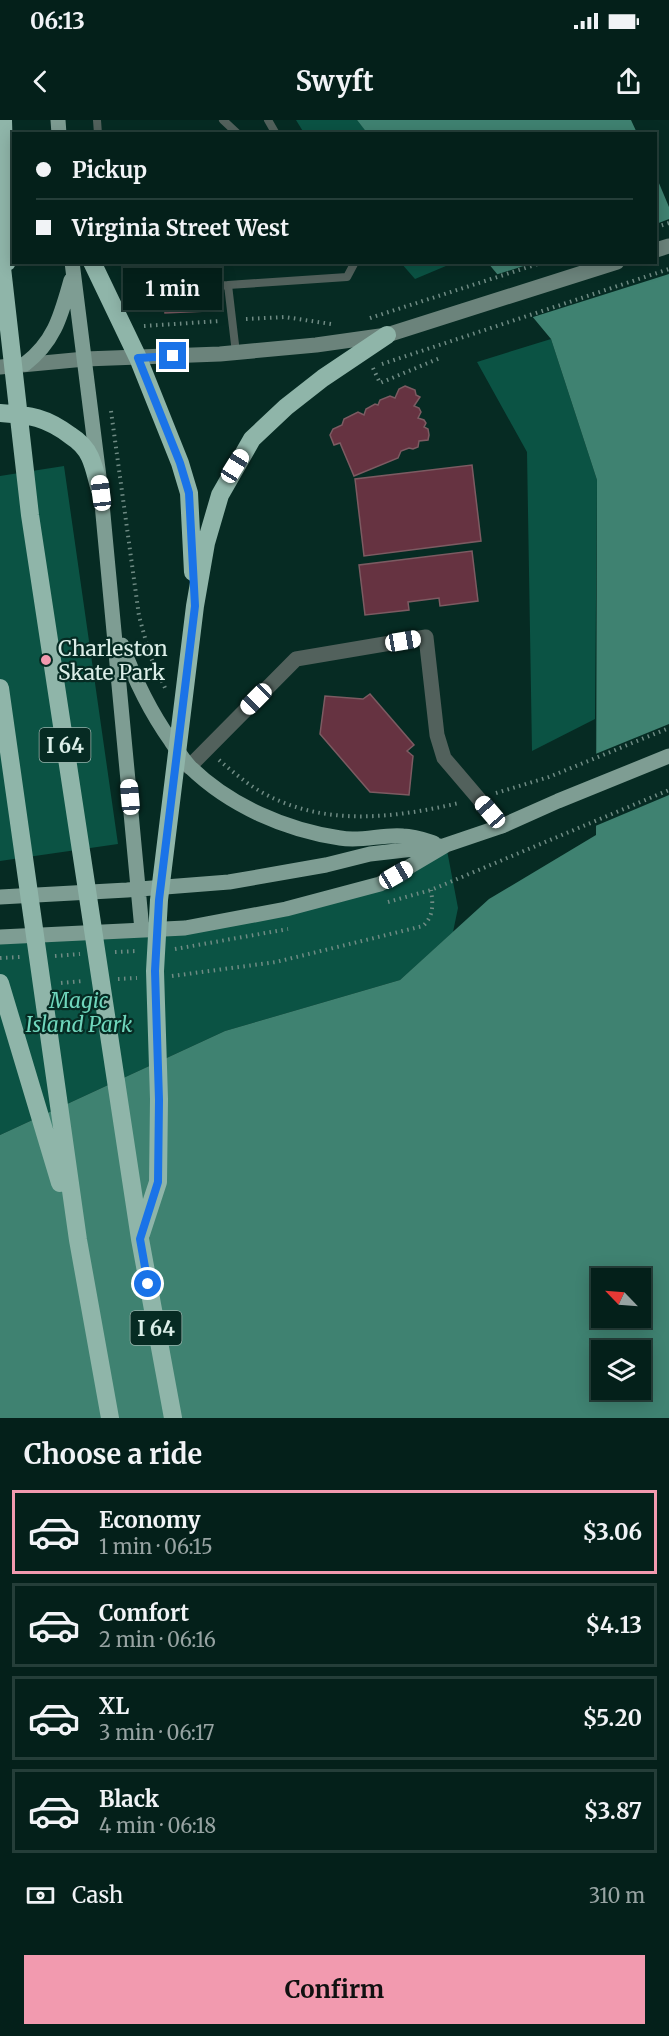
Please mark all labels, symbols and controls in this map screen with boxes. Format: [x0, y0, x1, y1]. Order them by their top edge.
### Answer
text: 06:13 [30, 7, 85, 35]
text: Swyft [295, 64, 374, 98]
icon: back [24, 65, 57, 98]
icon: share [612, 65, 645, 98]
text: Pickup [72, 156, 147, 184]
text: Virginia Street West [72, 214, 289, 242]
callout: 1 min [124, 269, 222, 311]
text: 1 min [145, 276, 200, 301]
route end [159, 342, 186, 369]
car [218, 446, 252, 486]
car [90, 474, 112, 512]
car [384, 629, 422, 653]
place label: Charleston Skate Park [58, 635, 168, 686]
marker: Charleston Skate Park [39, 653, 53, 667]
car [237, 680, 275, 718]
road number: I 64 [40, 728, 90, 762]
car [119, 778, 141, 816]
car [471, 793, 509, 831]
car [376, 858, 416, 892]
park label: Magic Island Park [26, 987, 133, 1038]
north arrow [591, 1268, 651, 1328]
map controls [591, 1268, 651, 1400]
route start [134, 1270, 161, 1297]
road number: I 64 [130, 1311, 182, 1345]
button: layers [591, 1340, 651, 1400]
text: Choose a ride [24, 1437, 202, 1471]
icon: car [27, 1505, 81, 1559]
text: Economy [99, 1506, 200, 1534]
text: $3.06 [582, 1518, 642, 1546]
text: 1 min · 06:15 [99, 1534, 213, 1559]
icon: car [27, 1598, 81, 1652]
text: Comfort [99, 1599, 189, 1627]
text: $4.13 [585, 1611, 642, 1639]
text: 2 min · 06:16 [99, 1627, 216, 1652]
icon: car [27, 1691, 81, 1745]
text: XL [99, 1692, 129, 1720]
text: $5.20 [583, 1704, 642, 1732]
text: 3 min · 06:17 [99, 1720, 214, 1745]
icon: car [27, 1784, 81, 1838]
text: Black [99, 1785, 159, 1813]
text: $3.87 [584, 1797, 642, 1825]
text: 4 min · 06:18 [99, 1813, 216, 1838]
icon: cash [24, 1879, 57, 1912]
text: Cash [72, 1881, 123, 1909]
text: 310 m [589, 1883, 645, 1908]
button: Confirm [24, 1955, 645, 2024]

